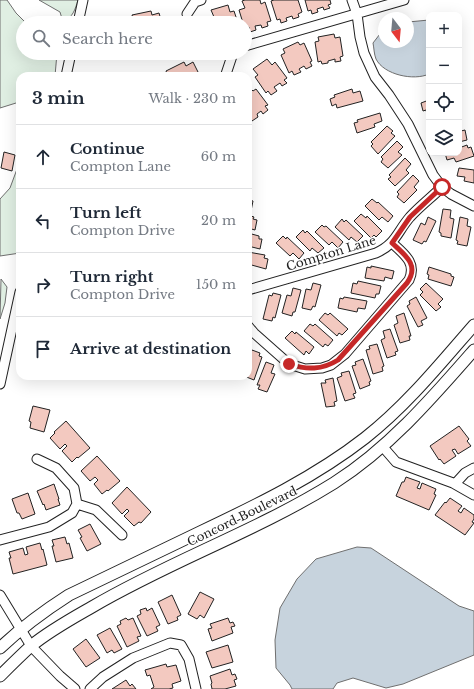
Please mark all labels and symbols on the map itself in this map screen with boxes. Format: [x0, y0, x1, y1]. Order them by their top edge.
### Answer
north arrow [378, 12, 414, 48]
route start [433, 178, 451, 196]
street label: Compton Lane [284, 232, 378, 274]
route end [280, 355, 298, 373]
street label: Concord Boulevard [185, 483, 299, 549]

